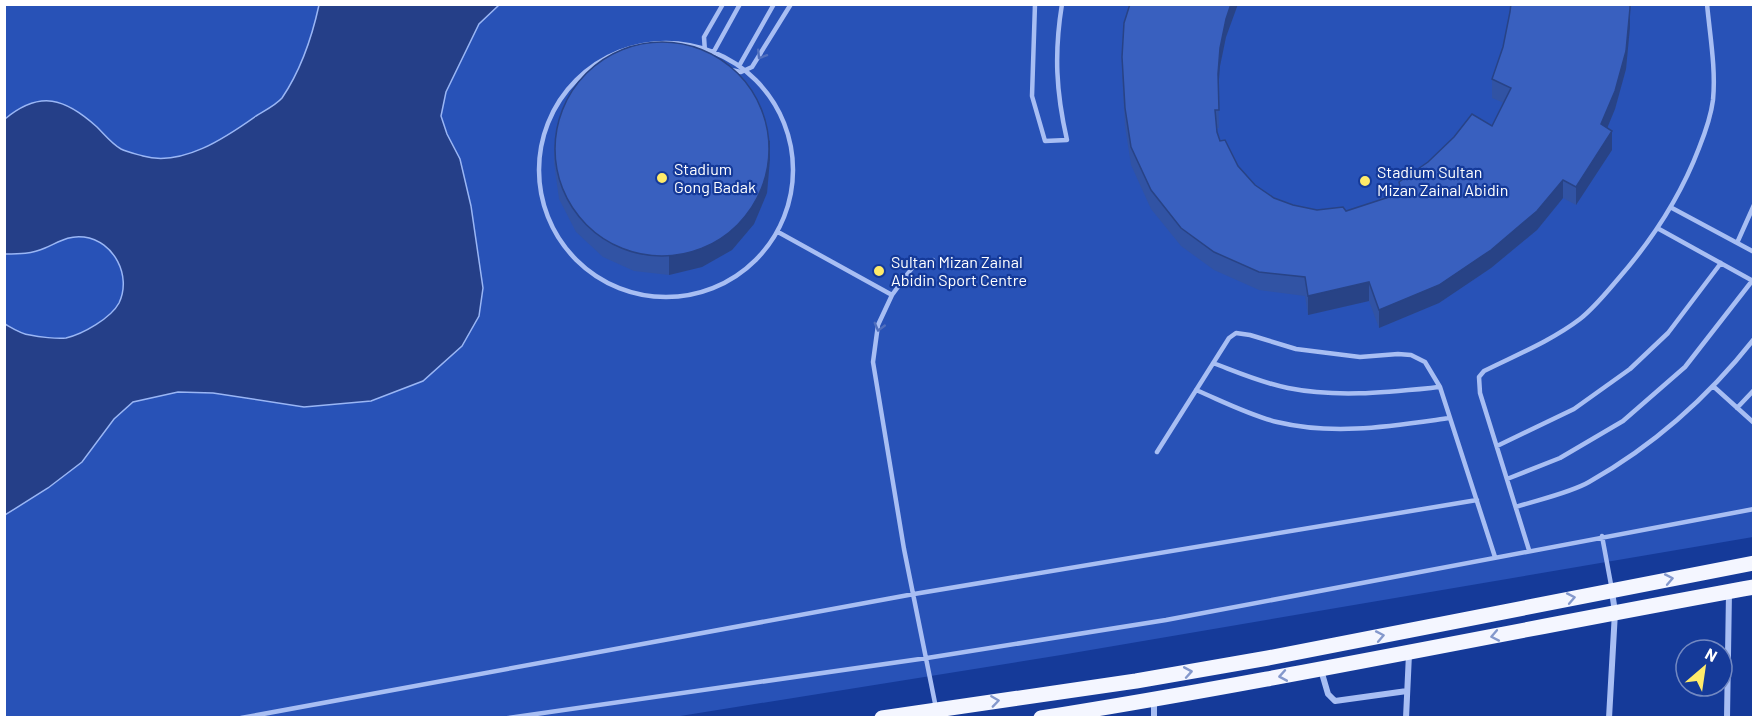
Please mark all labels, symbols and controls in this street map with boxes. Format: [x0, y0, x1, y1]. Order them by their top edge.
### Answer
one-way arrow [756, 49, 768, 59]
place label: Stadium Gong Badak [674, 159, 756, 196]
place label: Stadium Sultan Mizan Zainal Abidin [1377, 162, 1508, 199]
marker: Stadium Gong Badak [655, 171, 669, 185]
marker: Stadium Sultan Mizan Zainal Abidin [1358, 174, 1372, 188]
place label: Sultan Mizan Zainal Abidin Sport Centre [891, 252, 1027, 289]
marker: Sultan Mizan Zainal Abidin Sport Centre [872, 264, 886, 278]
one-way arrow [874, 321, 886, 332]
one-way arrow [1664, 573, 1674, 586]
one-way arrow [1566, 592, 1576, 605]
one-way arrow [1491, 629, 1501, 642]
one-way arrow [1374, 630, 1384, 643]
north arrow [1674, 638, 1734, 698]
text: N [1702, 644, 1721, 665]
one-way arrow [1183, 666, 1193, 678]
one-way arrow [1278, 669, 1288, 682]
one-way arrow [991, 696, 1000, 708]

